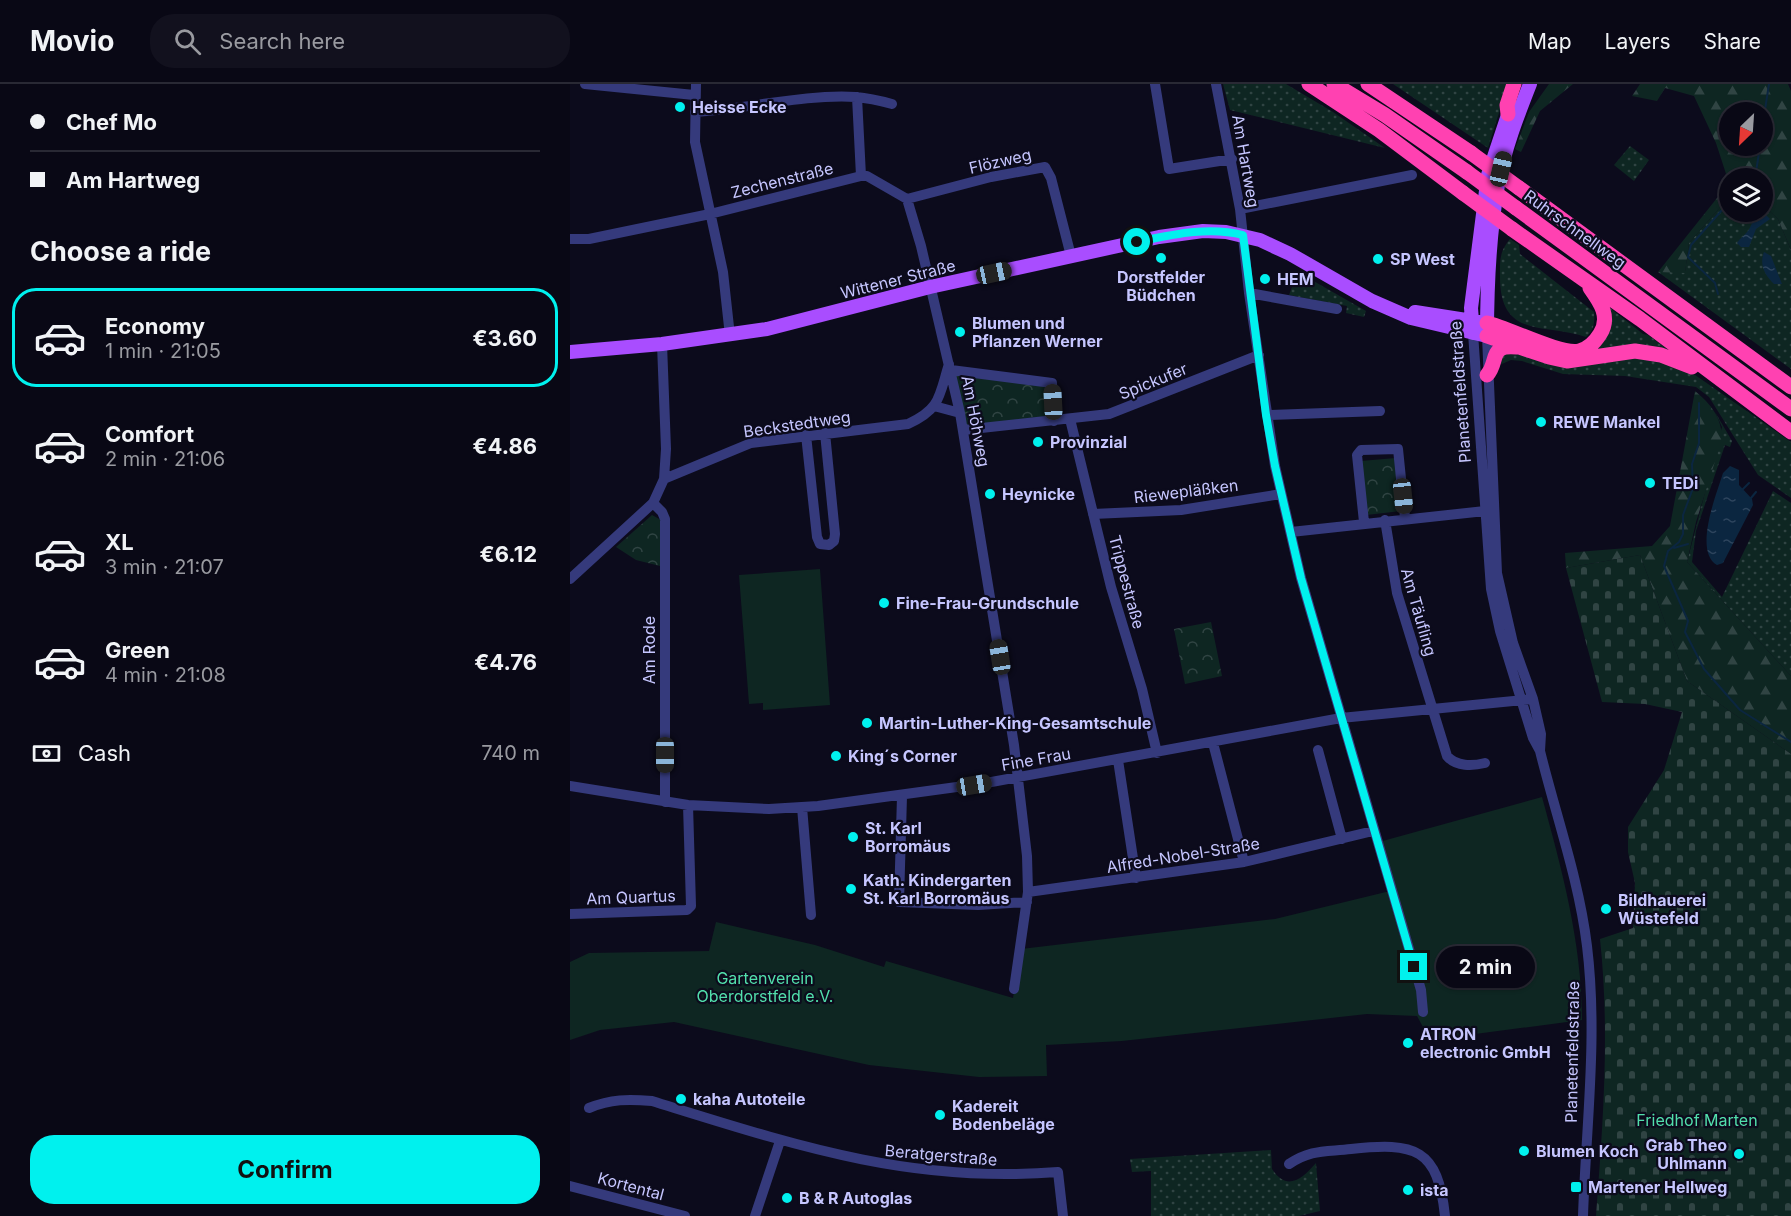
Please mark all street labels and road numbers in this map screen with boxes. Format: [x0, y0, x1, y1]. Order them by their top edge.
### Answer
street label: Am Hartweg [1228, 113, 1264, 209]
street label: Flözweg [967, 144, 1033, 178]
street label: Zechenstraße [729, 158, 835, 202]
street label: Ruhrschnellweg [1520, 185, 1630, 273]
street label: Wittener Straße [838, 255, 958, 303]
street label: Planetenfeldstraße [1445, 320, 1475, 464]
street label: Spickufer [1116, 358, 1190, 404]
street label: Am Höhweg [957, 374, 995, 468]
street label: Beckstedtweg [742, 407, 852, 441]
street label: Riewepläßken [1133, 475, 1239, 507]
street label: Trippestraße [1105, 533, 1149, 631]
street label: Am Täufling [1397, 566, 1441, 658]
street label: Am Rode [639, 616, 659, 684]
street label: Fine Frau [1000, 743, 1072, 775]
street label: Alfred-Nobel-Straße [1105, 833, 1261, 877]
street label: Am Quartus [586, 885, 676, 909]
street label: Planetenfeldstraße [1561, 981, 1583, 1123]
street label: Beratgerstraße [884, 1140, 998, 1170]
street label: Kortental [596, 1168, 666, 1204]

